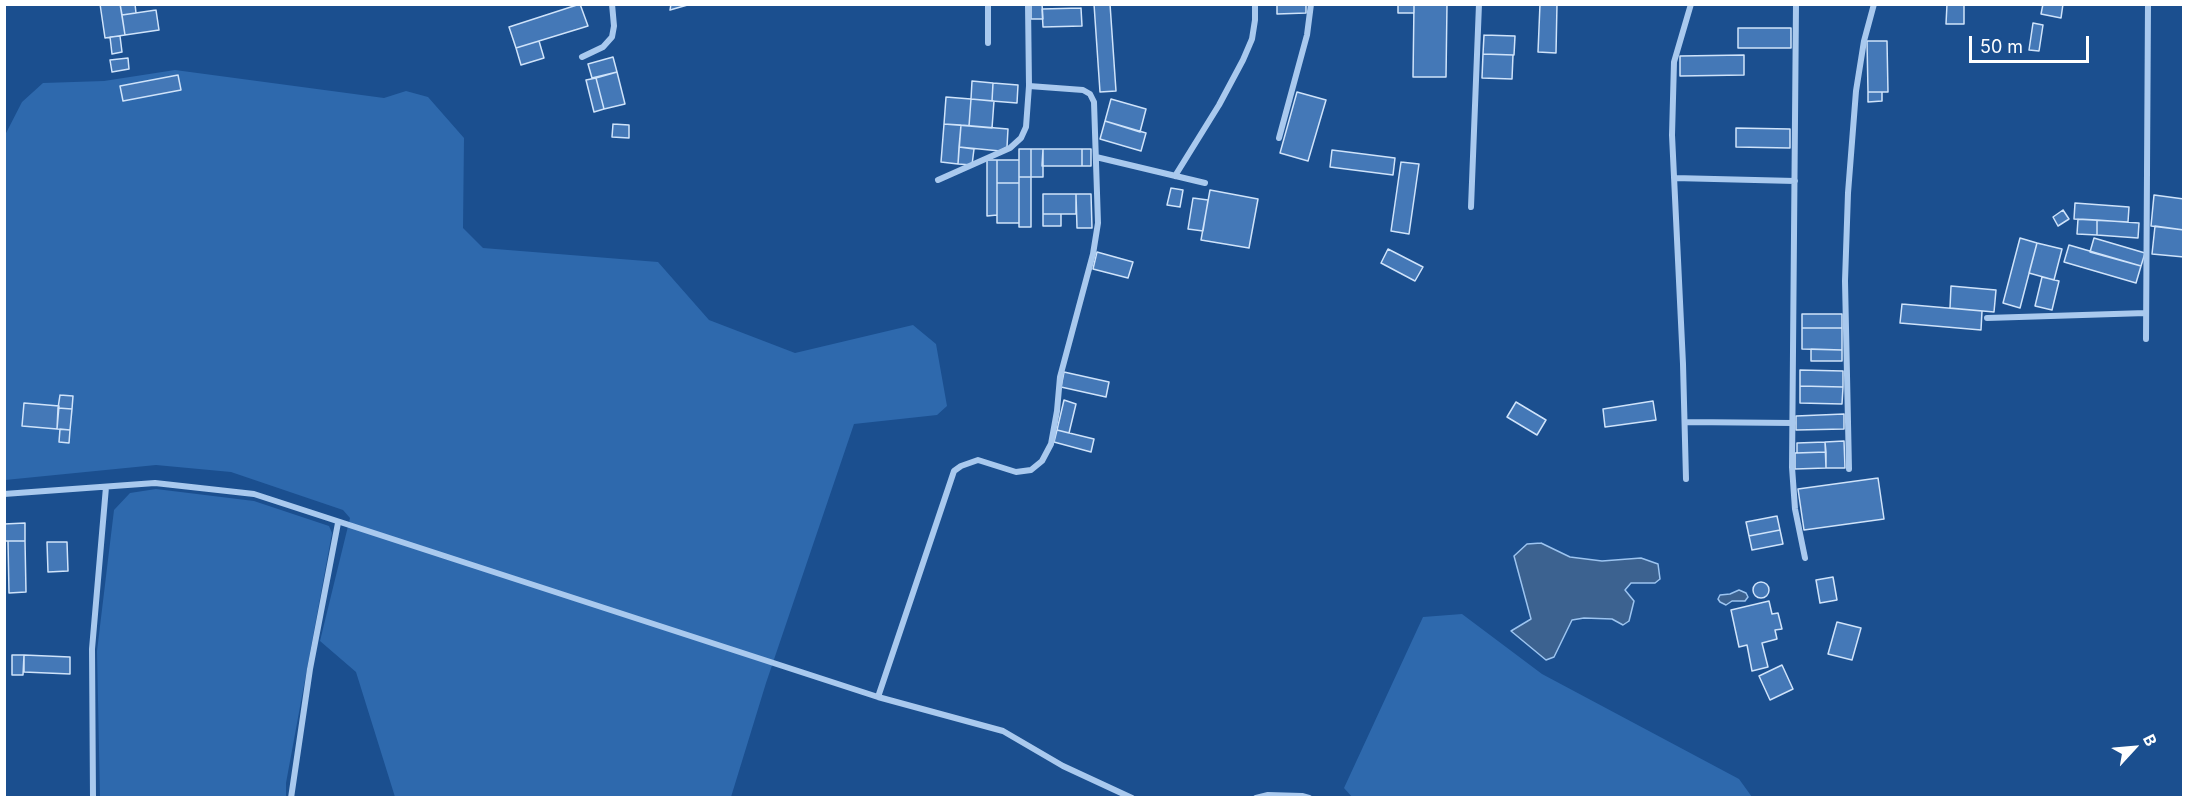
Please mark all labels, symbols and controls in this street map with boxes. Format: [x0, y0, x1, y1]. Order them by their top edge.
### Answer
scale bar [1972, 24, 2092, 62]
text: 50 m [1980, 36, 2023, 57]
north arrow [2104, 718, 2164, 778]
text: B [2139, 731, 2161, 749]

